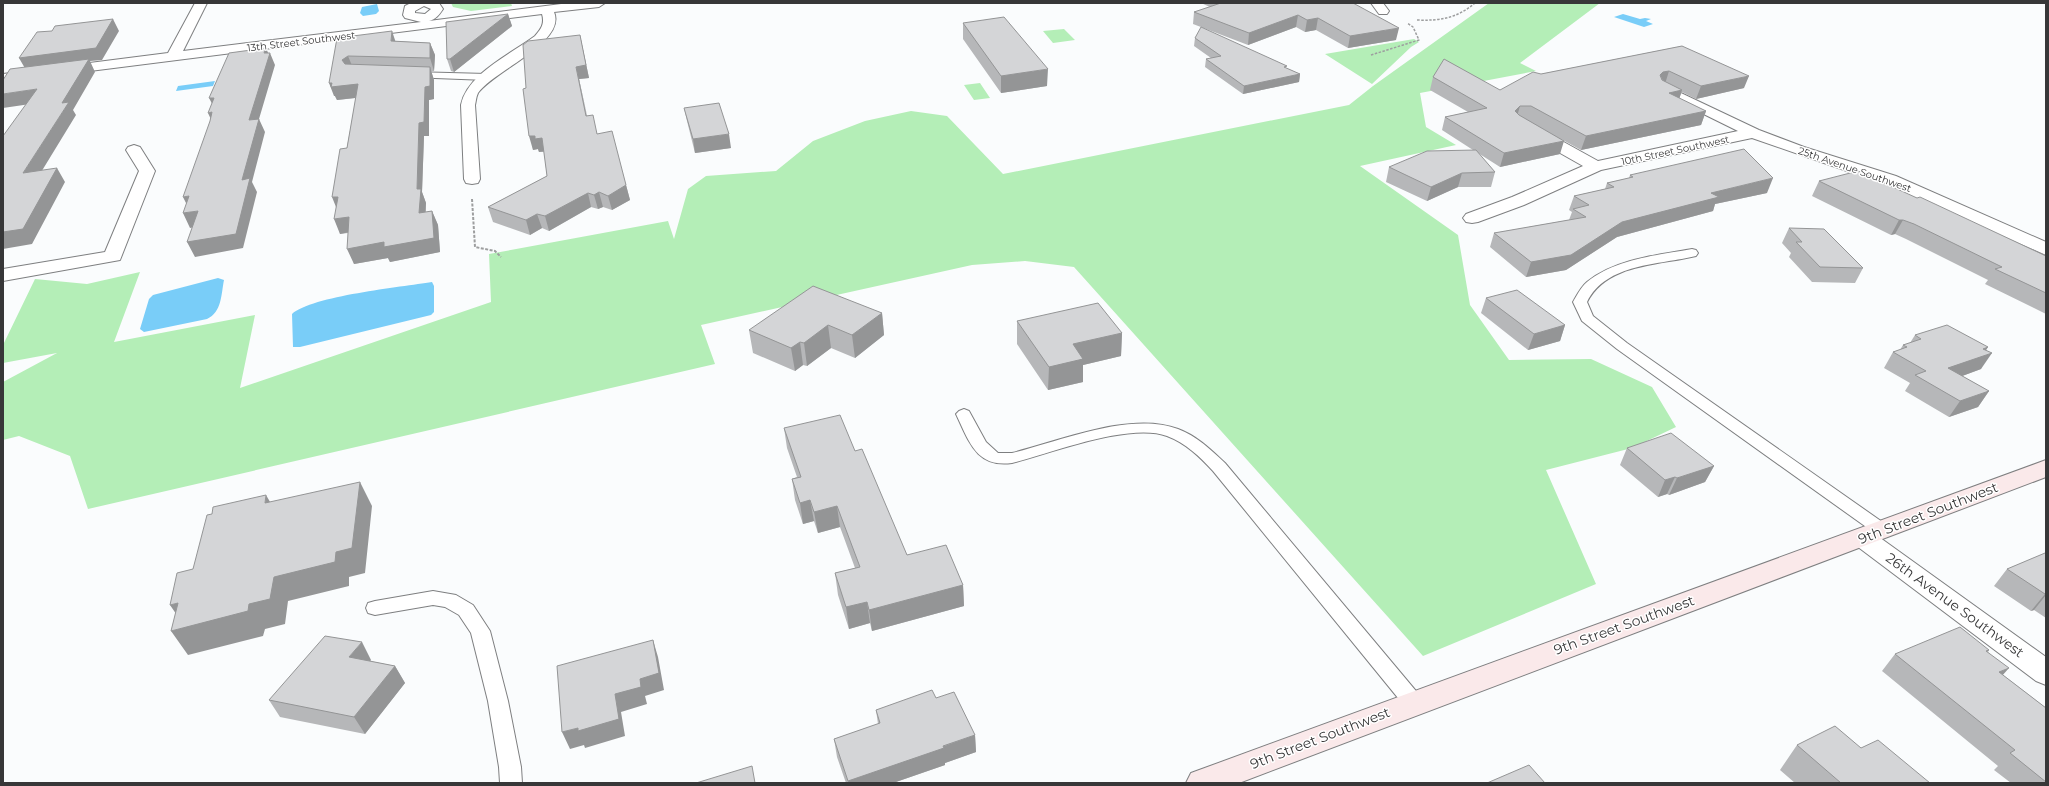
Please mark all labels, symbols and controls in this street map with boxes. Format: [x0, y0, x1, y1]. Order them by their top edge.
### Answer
street label: 13th Street Southwest [246, 28, 356, 55]
street label: 10th Street Southwest [1620, 133, 1730, 168]
street label: 25th Avenue Southwest [1797, 144, 1913, 195]
street label: 9th Street Southwest [1856, 478, 2001, 548]
street label: 26th Avenue Southwest [1882, 549, 2028, 661]
street label: 9th Street Southwest [1551, 591, 1697, 659]
street label: 9th Street Southwest [1248, 703, 1393, 773]

